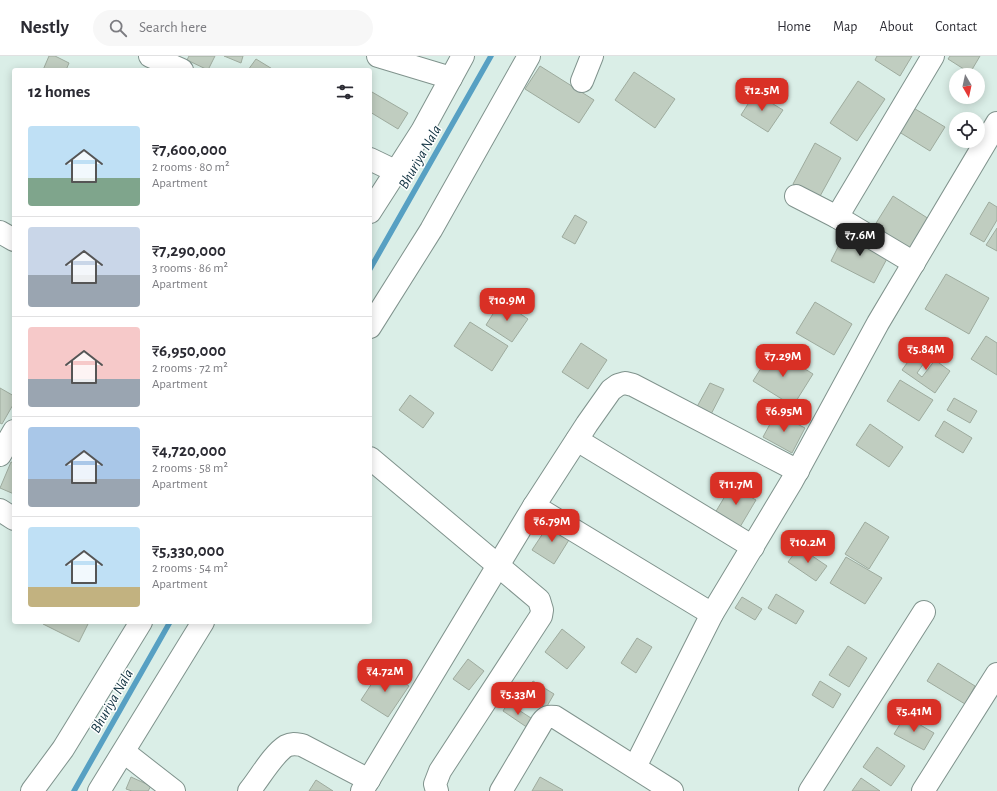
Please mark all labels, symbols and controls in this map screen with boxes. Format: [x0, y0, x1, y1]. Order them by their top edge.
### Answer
search box [93, 10, 373, 46]
icon: search [107, 17, 129, 39]
text: Nestly [20, 18, 69, 37]
text: Search here [139, 20, 207, 35]
text: Home [777, 20, 811, 34]
text: Map [833, 20, 857, 34]
text: About [879, 20, 913, 34]
text: Contact [935, 20, 977, 34]
north arrow [949, 68, 985, 104]
map controls [949, 68, 985, 148]
pin: ₹12.5M [729, 78, 795, 112]
icon: filters [334, 81, 356, 103]
text: 12 homes [28, 83, 90, 100]
text: ₹12.5M [744, 84, 780, 97]
button: locate [949, 112, 985, 148]
water label: Bhuriya Nala [396, 122, 444, 192]
text: ₹7,600,000 [152, 141, 227, 158]
icon: home [60, 142, 108, 190]
text: 2 rooms · 80 m² [152, 161, 229, 174]
text: Apartment [152, 177, 207, 190]
pin: ₹7.6M [832, 223, 888, 257]
text: ₹7.6M [845, 229, 875, 242]
text: ₹7,290,000 [152, 242, 226, 259]
icon: home [60, 243, 108, 291]
text: 3 rooms · 86 m² [152, 262, 228, 275]
text: Apartment [152, 278, 207, 291]
pin: ₹10.9M [474, 288, 540, 322]
text: ₹10.9M [489, 294, 525, 307]
pin: ₹5.84M [893, 337, 959, 371]
text: ₹6,950,000 [152, 342, 226, 359]
icon: home [60, 343, 108, 391]
text: ₹5.84M [907, 343, 945, 356]
pin: ₹7.29M [750, 344, 816, 378]
text: ₹7.29M [765, 350, 801, 363]
text: 2 rooms · 72 m² [152, 362, 228, 375]
text: Apartment [152, 378, 207, 391]
pin: ₹6.95M [751, 399, 817, 433]
text: ₹6.95M [766, 405, 802, 418]
text: ₹4,720,000 [152, 442, 226, 459]
icon: home [60, 443, 108, 491]
text: 2 rooms · 58 m² [152, 462, 228, 475]
pin: ₹11.7M [703, 472, 769, 506]
text: Apartment [152, 478, 207, 491]
text: ₹11.7M [719, 478, 753, 491]
pin: ₹6.79M [519, 509, 585, 543]
text: ₹6.79M [534, 515, 570, 528]
pin: ₹10.2M [775, 530, 841, 564]
text: ₹10.2M [790, 536, 826, 549]
text: ₹5,330,000 [152, 542, 224, 559]
icon: home [60, 543, 108, 591]
text: 2 rooms · 54 m² [152, 562, 228, 575]
text: Apartment [152, 578, 207, 591]
pin: ₹4.72M [352, 659, 418, 693]
text: ₹4.72M [366, 665, 404, 678]
water label: Bhuriya Nala [88, 666, 136, 736]
pin: ₹5.33M [485, 682, 551, 716]
text: ₹5.33M [500, 688, 536, 701]
pin: ₹5.41M [881, 699, 947, 733]
text: ₹5.41M [896, 705, 932, 718]

